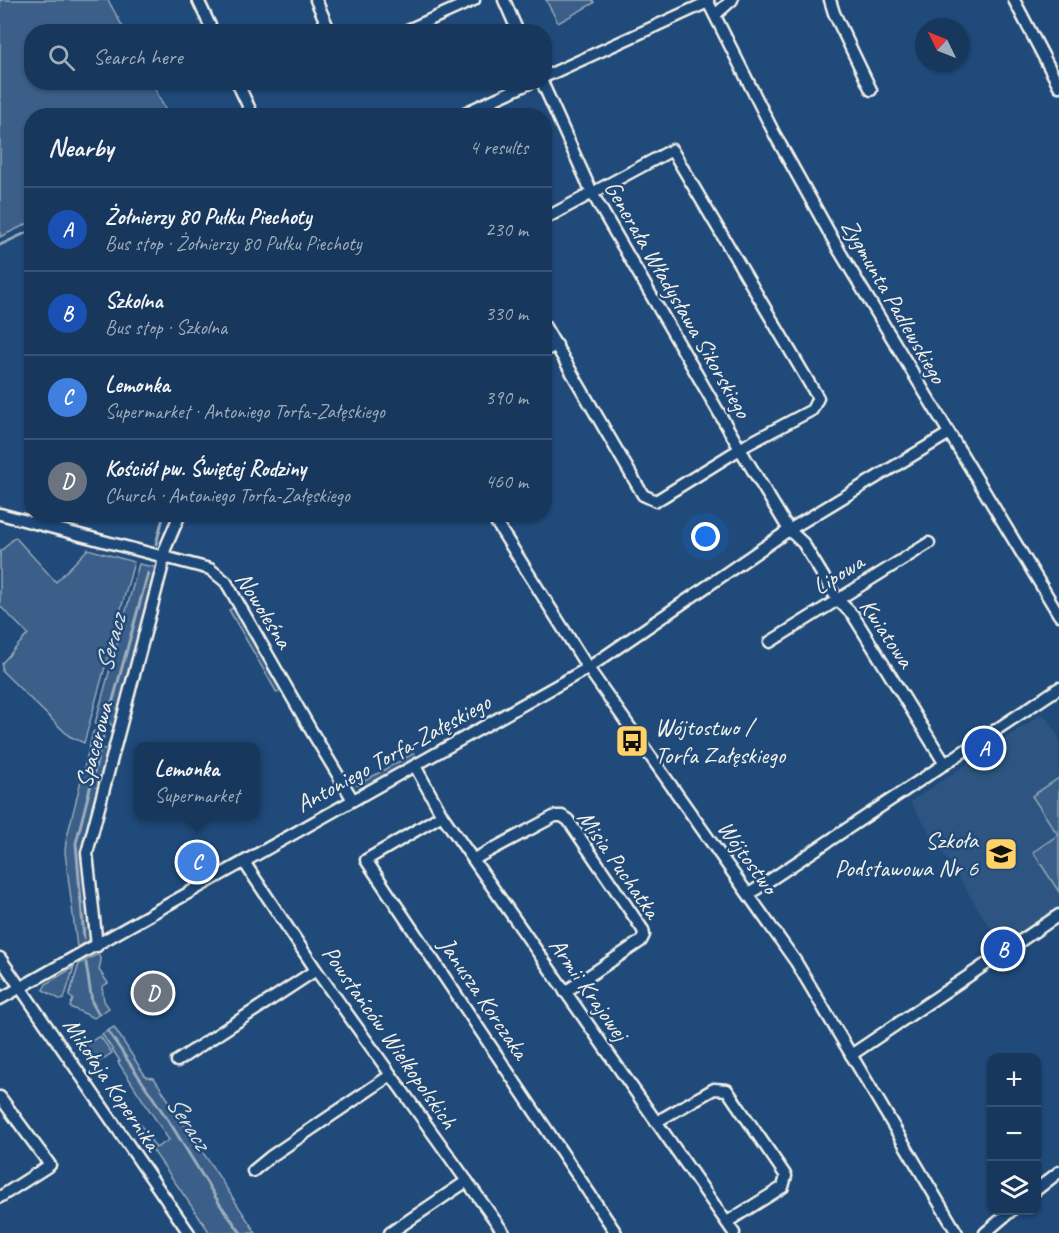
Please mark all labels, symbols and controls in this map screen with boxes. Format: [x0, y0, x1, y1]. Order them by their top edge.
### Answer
north arrow [915, 18, 969, 72]
search box [24, 24, 552, 90]
icon: search [45, 41, 78, 74]
text: Search here [93, 43, 183, 71]
text: Nearby [48, 131, 113, 164]
text: 4 results [469, 135, 528, 160]
street label: Generała Władysława Sikorskiego [598, 175, 759, 424]
text: Żołnierzy 80 Pułku Piechoty [105, 203, 311, 231]
street label: Zygmunta Padlewskiego [835, 213, 954, 390]
text: A [62, 217, 73, 242]
text: 230 m [485, 217, 528, 242]
text: Bus stop · Żołnierzy 80 Pułku Piechoty [105, 231, 362, 256]
text: Szkolna [105, 287, 163, 315]
text: B [62, 301, 73, 326]
text: 330 m [485, 301, 528, 326]
text: Bus stop · Szkolna [105, 315, 227, 340]
text: Lemonka [105, 371, 170, 399]
text: C [63, 385, 72, 410]
text: 390 m [485, 385, 528, 410]
text: Supermarket · Antoniego Torfa-Załęskiego [105, 399, 385, 424]
text: Kościół pw. Świętej Rodziny [105, 455, 306, 483]
text: D [62, 469, 73, 494]
text: 460 m [485, 469, 528, 494]
text: Church · Antoniego Torfa-Załęskiego [105, 483, 350, 508]
your location [691, 522, 720, 551]
street label: Lipowa [807, 546, 871, 601]
street label: Nowoleśna [229, 566, 300, 655]
street label: Kwiatowa [853, 593, 922, 675]
water label: Seracz [87, 607, 135, 675]
street label: Antoniego Torfa-Załęskiego [291, 686, 497, 819]
street label: Spacerowa [68, 697, 120, 791]
place label: Wójtostwo / Torfa Załęskiego [655, 712, 787, 770]
bus stop icon: Wójtostwo / Torfa Załęskiego [614, 723, 650, 759]
pin: A [964, 726, 1004, 771]
popup [134, 742, 260, 820]
text: Lemonka [155, 755, 219, 783]
text: Supermarket [155, 783, 240, 808]
street label: Misia Puchatka [571, 804, 669, 926]
street label: Wójtostwo [711, 814, 786, 902]
place label: Szkoła Podstawowa Nr 6 [835, 825, 980, 883]
school or university icon: Szkoła Podstawowa Nr 6 [983, 836, 1019, 872]
pin: C [178, 840, 216, 884]
pin: B [984, 926, 1022, 972]
street label: Janusza Korczaka [432, 930, 537, 1067]
street label: Armii Krajowej [543, 932, 637, 1049]
street label: Powstańców Wielkopolskich [316, 940, 465, 1135]
pin: D [134, 970, 172, 1016]
street label: Mikołaja Kopernika [56, 1012, 169, 1158]
map controls [987, 1053, 1041, 1215]
button: + [987, 1053, 1041, 1107]
water label: Seracz [159, 1089, 220, 1159]
button: − [987, 1107, 1041, 1161]
button: layers [987, 1161, 1041, 1215]

